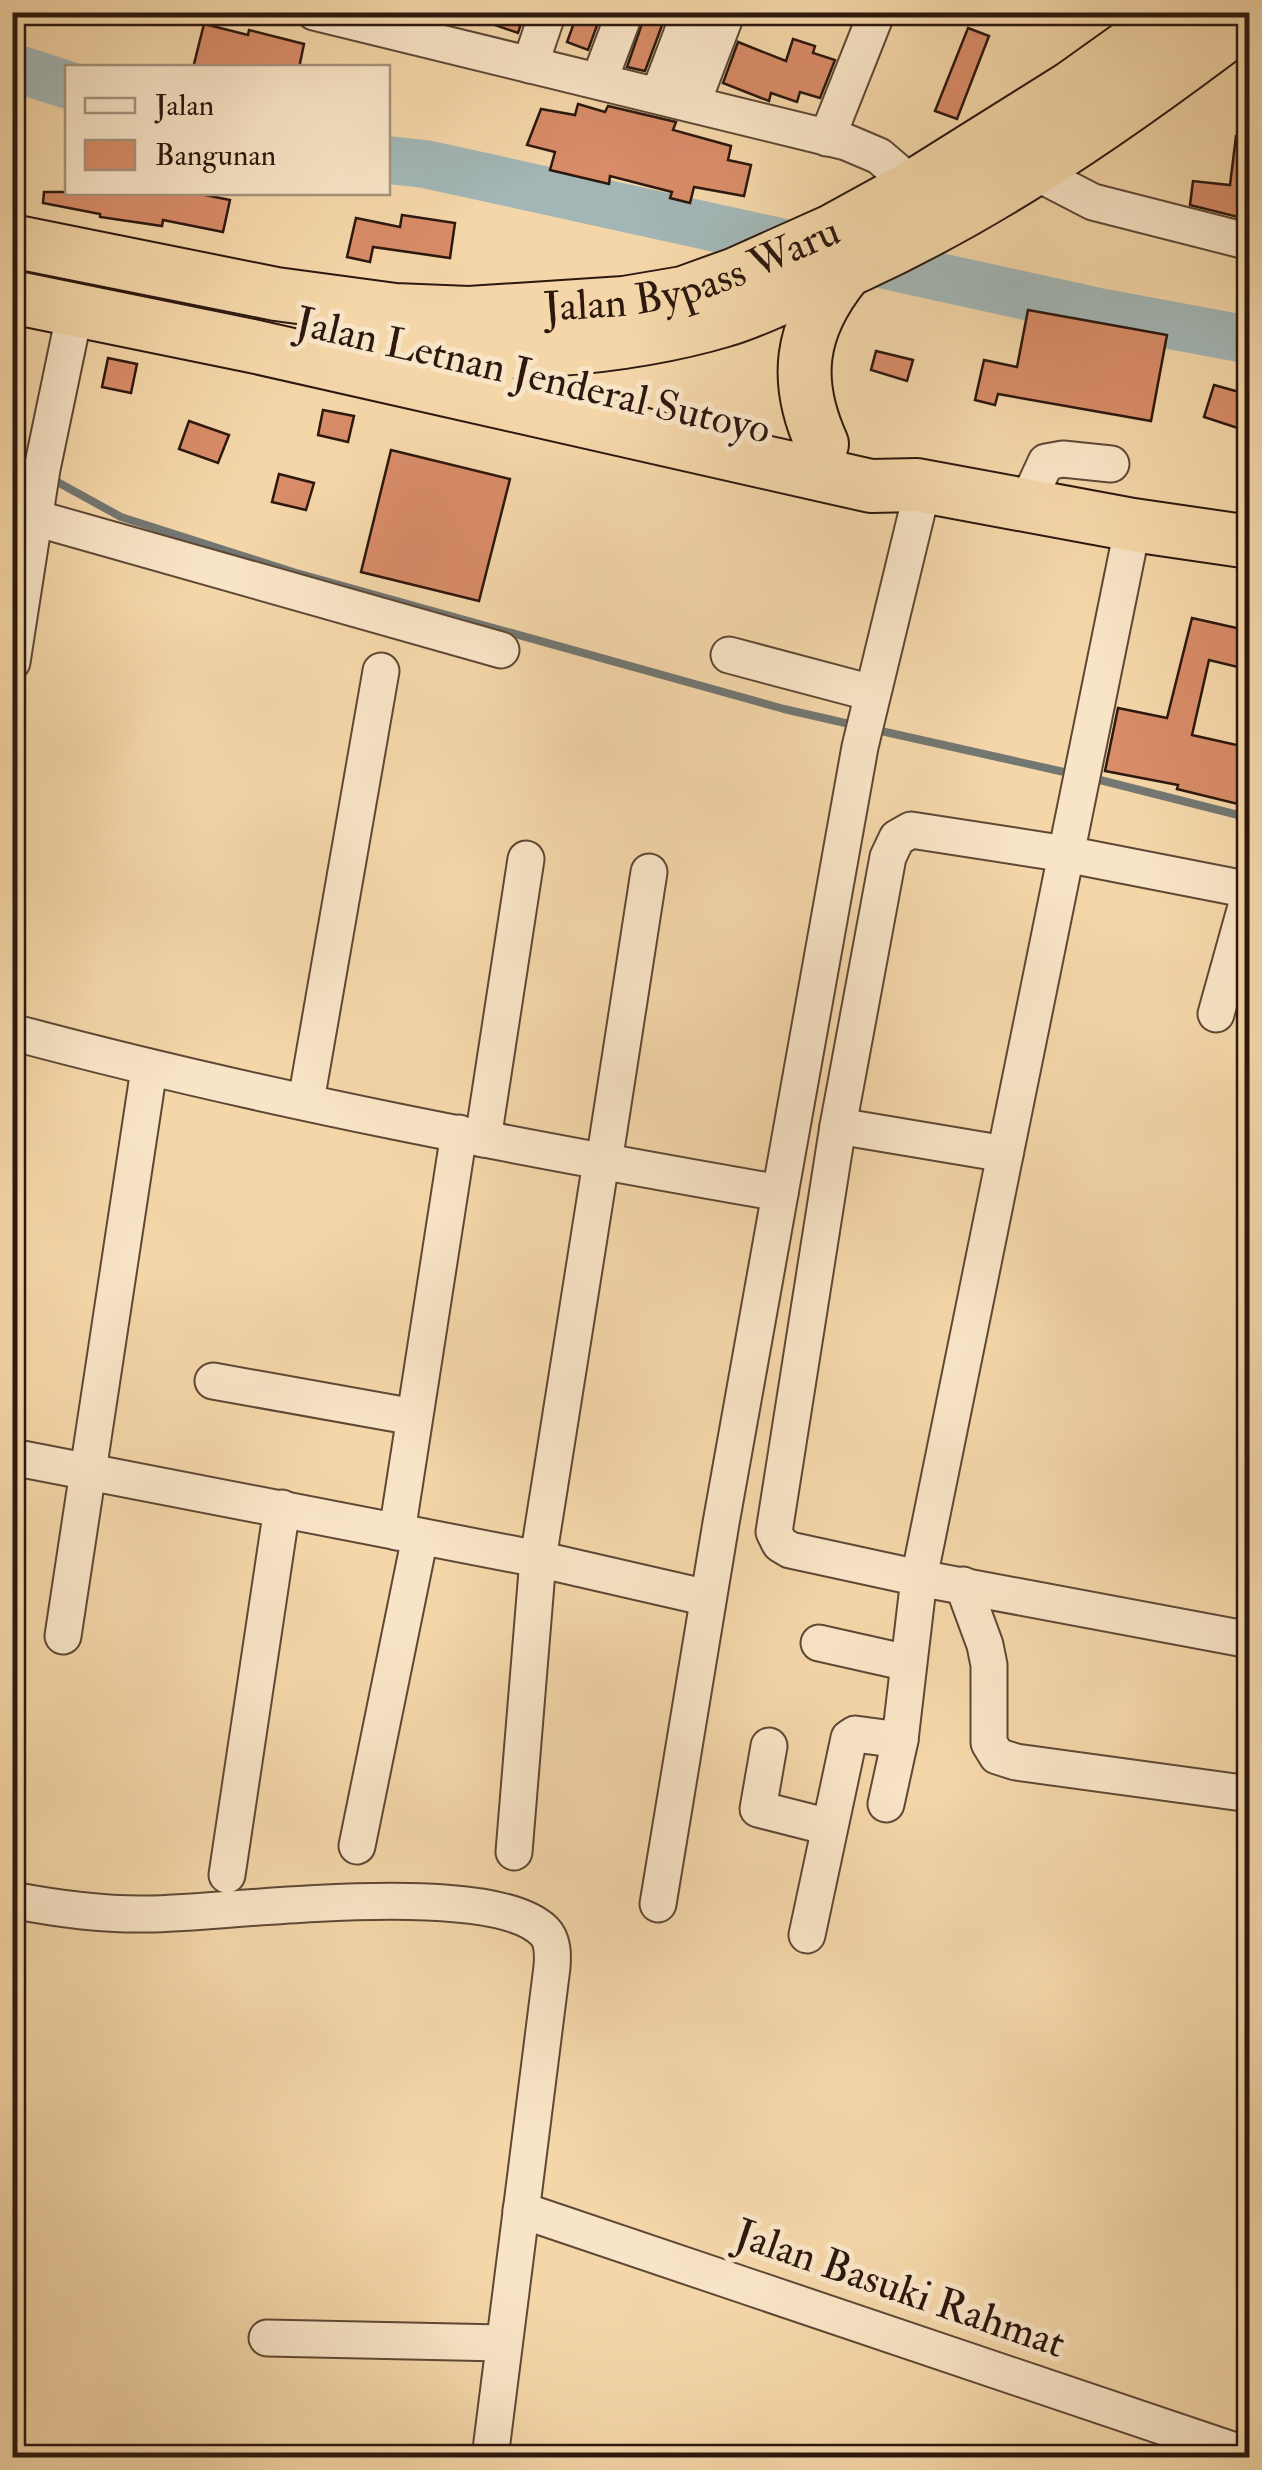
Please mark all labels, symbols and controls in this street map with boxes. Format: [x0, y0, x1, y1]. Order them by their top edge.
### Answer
legend [65, 65, 390, 195]
text: Jalan [154, 87, 214, 124]
text: Bangunan [155, 137, 276, 174]
street label: Jalan Bypass Waru [541, 205, 848, 334]
street label: Jalan Letnan Jenderal Sutoyo [290, 296, 775, 456]
street label: Jalan Basuki Rahmat [727, 2208, 1072, 2370]

